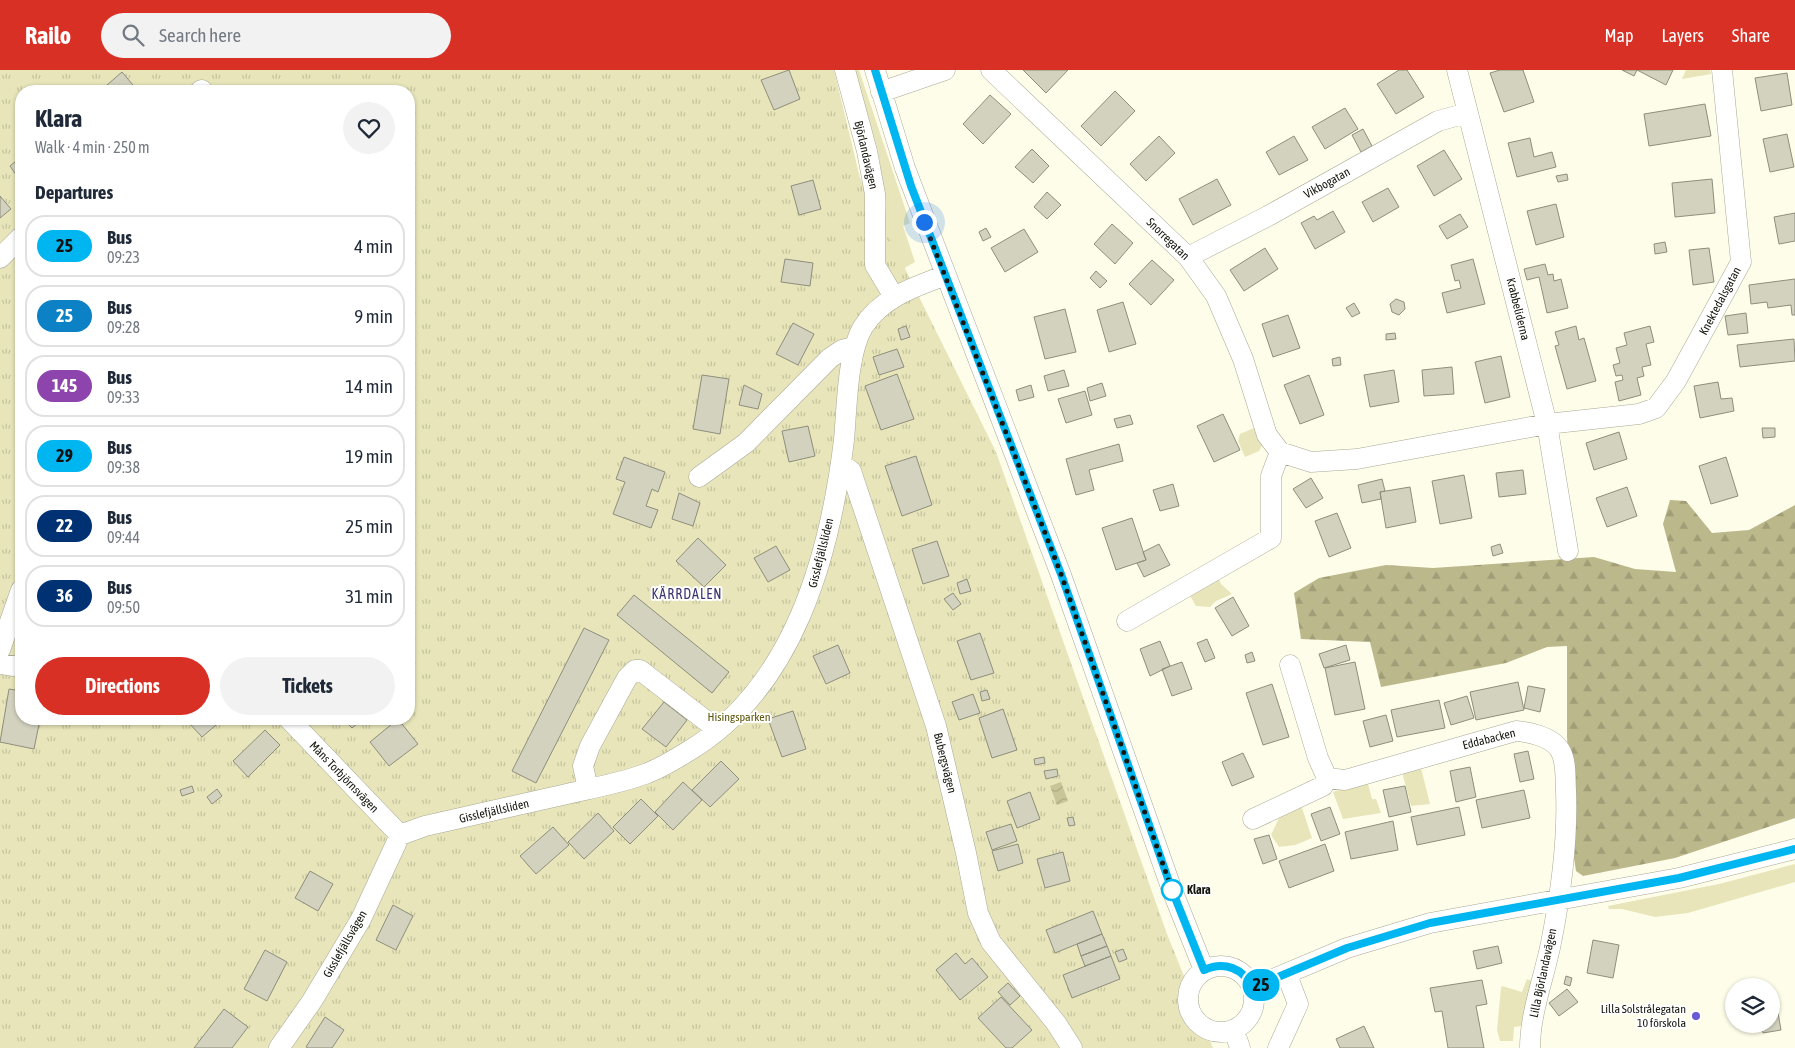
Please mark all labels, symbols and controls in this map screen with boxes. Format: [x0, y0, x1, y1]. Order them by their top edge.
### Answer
search box [101, 13, 451, 58]
icon: search [119, 21, 147, 49]
text: Railo [25, 22, 71, 49]
text: Search here [159, 24, 241, 46]
text: Map [1604, 25, 1633, 46]
text: Layers [1661, 25, 1704, 46]
text: Share [1732, 25, 1770, 46]
button: heart [343, 102, 395, 154]
text: Klara [35, 105, 82, 132]
street label: Björlandavägen [851, 119, 881, 191]
text: Walk · 4 min · 250 m [35, 138, 149, 156]
street label: Vikbogatan [1301, 165, 1353, 201]
text: Departures [35, 181, 113, 203]
your location [912, 210, 937, 235]
street label: Snorregatan [1144, 215, 1192, 263]
text: Bus [107, 226, 132, 248]
text: 25 [56, 235, 73, 256]
text: 4 min [354, 235, 393, 257]
text: 09:23 [107, 248, 140, 266]
street label: Knektedalsgatan [1696, 265, 1744, 337]
street label: Krabbeliderna [1504, 276, 1532, 342]
text: Bus [107, 296, 132, 318]
text: 25 [56, 305, 73, 326]
text: 9 min [354, 305, 393, 327]
text: 09:28 [107, 318, 140, 336]
text: Bus [107, 366, 132, 388]
text: 145 [52, 375, 77, 396]
text: 14 min [345, 375, 393, 397]
text: 09:33 [107, 388, 140, 406]
text: Bus [107, 436, 132, 458]
text: 29 [56, 445, 73, 466]
text: 19 min [345, 445, 393, 467]
text: 09:38 [107, 458, 140, 476]
text: Bus [107, 506, 132, 528]
text: 22 [56, 515, 73, 536]
text: 25 min [345, 515, 393, 537]
street label: Gisslefjällsliden [806, 517, 836, 589]
text: 09:44 [107, 528, 140, 546]
text: Bus [107, 576, 132, 598]
text: 36 [56, 585, 73, 606]
text: 31 min [345, 585, 393, 607]
district label: KÄRRDALEN [651, 586, 723, 602]
text: 09:50 [107, 598, 140, 616]
button: Directions [35, 657, 210, 715]
button: Tickets [220, 657, 395, 715]
park label: Hisingsparken [707, 710, 771, 724]
street label: Eddabacken [1461, 726, 1517, 752]
street label: Bubergsvägen [931, 731, 959, 795]
street label: Måns Torbjörnsvägen [307, 739, 381, 815]
street label: Gisslefjällsliden [458, 796, 530, 826]
marker: Klara [1161, 879, 1183, 901]
place label: Klara [1187, 883, 1211, 897]
street label: Gisslefjällsvägen [320, 908, 370, 980]
street label: Lilla Björlandavägen [1527, 927, 1559, 1019]
line badge: 25 [1238, 969, 1284, 1001]
text: 25 [1253, 974, 1269, 995]
map controls [1725, 978, 1780, 1033]
button: layers [1725, 978, 1780, 1033]
place label: Lilla Solstrålegatan 10 förskola [1601, 1002, 1686, 1030]
marker: Lilla Solstrålegatan 10 förskola [1690, 1010, 1702, 1022]

